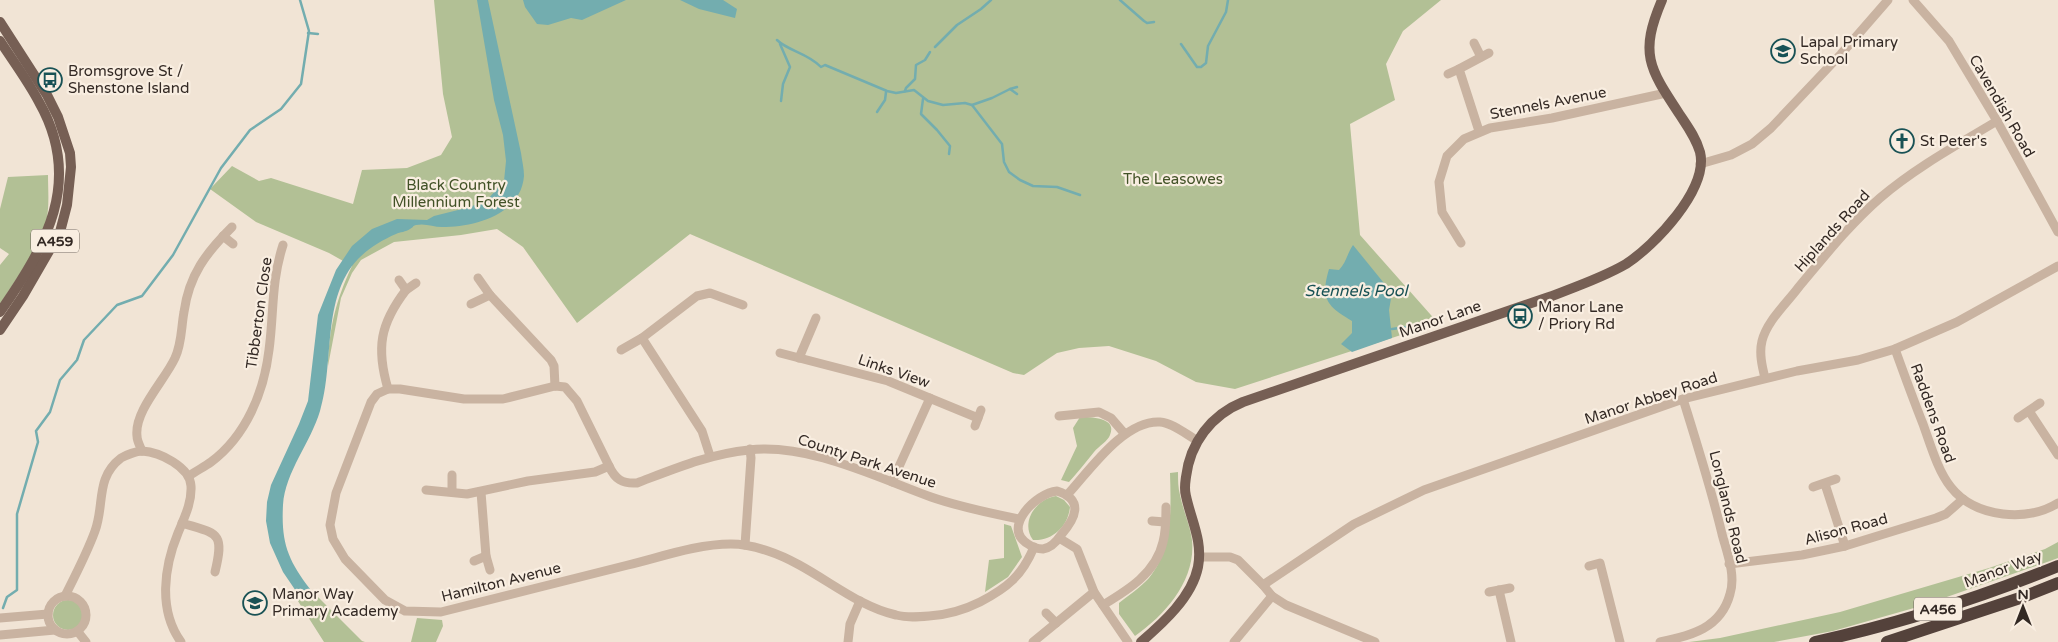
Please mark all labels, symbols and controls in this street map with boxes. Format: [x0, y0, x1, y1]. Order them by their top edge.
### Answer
place label: Lapal Primary School [1800, 33, 1898, 68]
school or university icon: Lapal Primary School [1770, 38, 1796, 64]
street label: Cavendish Road [1965, 52, 2039, 160]
place label: Bromsgrove St / Shenstone Island [68, 62, 189, 97]
bus stop icon: Bromsgrove St / Shenstone Island [37, 67, 63, 93]
street label: Stennels Avenue [1488, 83, 1608, 123]
church icon: St Peter's [1889, 128, 1915, 154]
place label: St Peter's [1920, 132, 1987, 150]
park label: The Leasowes [1123, 170, 1223, 188]
park label: Black Country Millennium Forest [392, 176, 520, 211]
street label: Hiplands Road [1791, 186, 1873, 276]
road number: A459 [31, 230, 79, 252]
street label: Tibberton Close [242, 256, 276, 370]
water label: Stennels Pool [1305, 281, 1409, 301]
street label: Manor Lane [1397, 297, 1483, 341]
place label: Manor Lane / Priory Rd [1538, 298, 1624, 333]
bus stop icon: Manor Lane / Priory Rd [1507, 303, 1533, 329]
street label: Links View [856, 350, 932, 392]
street label: Raddens Road [1907, 361, 1959, 465]
street label: Manor Abbey Road [1582, 368, 1720, 428]
street label: County Park Avenue [795, 430, 939, 492]
street label: Longlands Road [1705, 449, 1751, 565]
street label: Alison Road [1802, 509, 1890, 549]
street label: Manor Way [1962, 547, 2044, 591]
street label: Hamilton Avenue [439, 558, 563, 606]
north arrow [1998, 582, 2048, 632]
place label: Manor Way Primary Academy [272, 585, 398, 620]
text: N [2017, 586, 2029, 603]
school or university icon: Manor Way Primary Academy [242, 590, 268, 616]
road number: A456 [1914, 598, 1962, 620]

